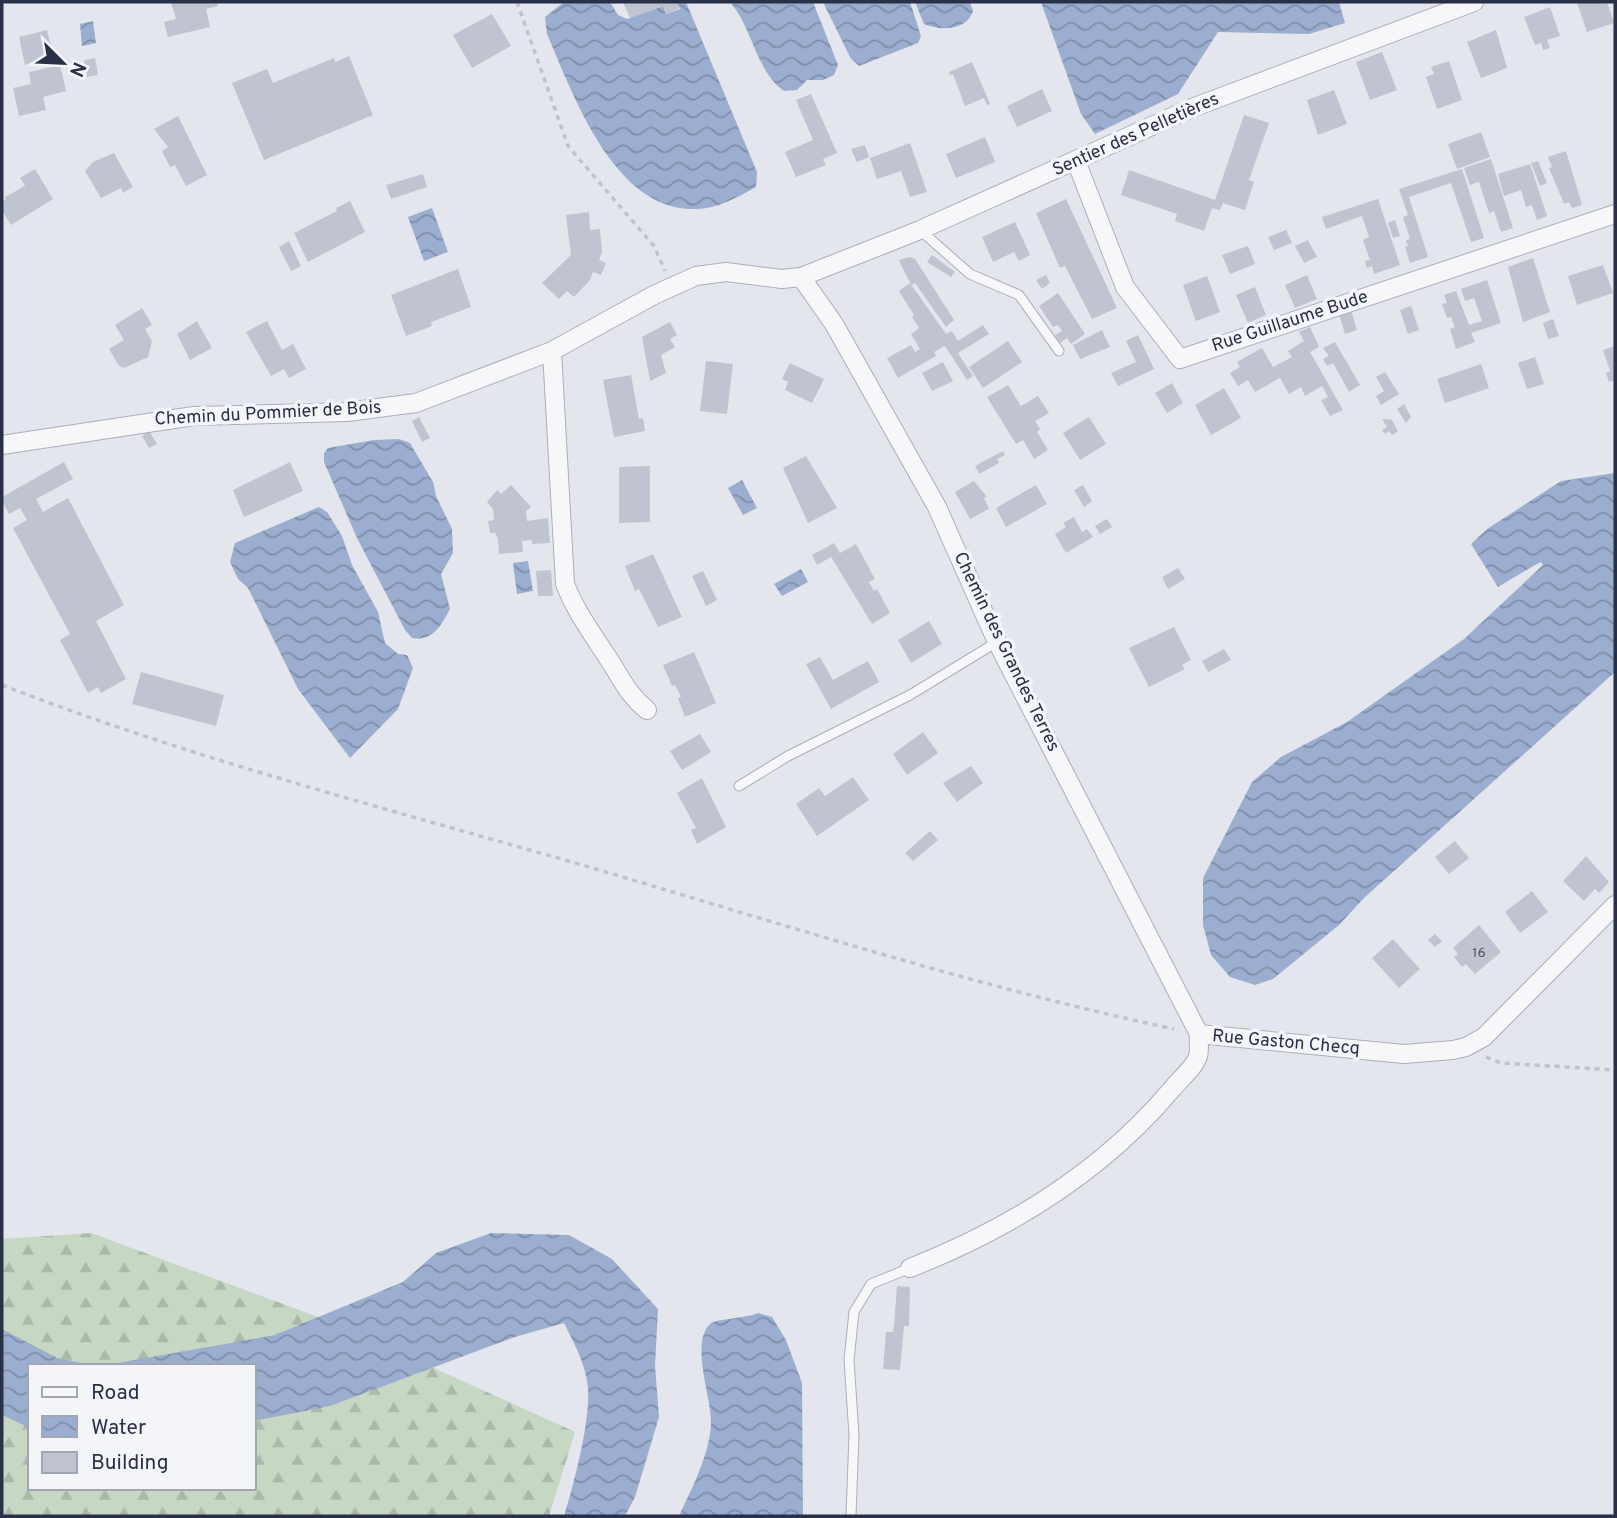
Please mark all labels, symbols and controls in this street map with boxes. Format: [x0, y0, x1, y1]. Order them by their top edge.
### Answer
north arrow [28, 28, 98, 98]
text: N [63, 58, 90, 80]
street label: Sentier des Pelletières [1049, 88, 1223, 182]
street label: Rue Guillaume Bude [1209, 286, 1371, 358]
street label: Chemin du Pommier de Bois [154, 397, 382, 431]
street label: Chemin des Grandes Terres [948, 548, 1064, 756]
house number: 16 [1472, 945, 1486, 962]
street label: Rue Gaston Checq [1211, 1025, 1361, 1061]
legend [28, 1364, 256, 1490]
text: Road [91, 1380, 140, 1407]
text: Water [91, 1415, 146, 1442]
text: Building [91, 1450, 169, 1477]

